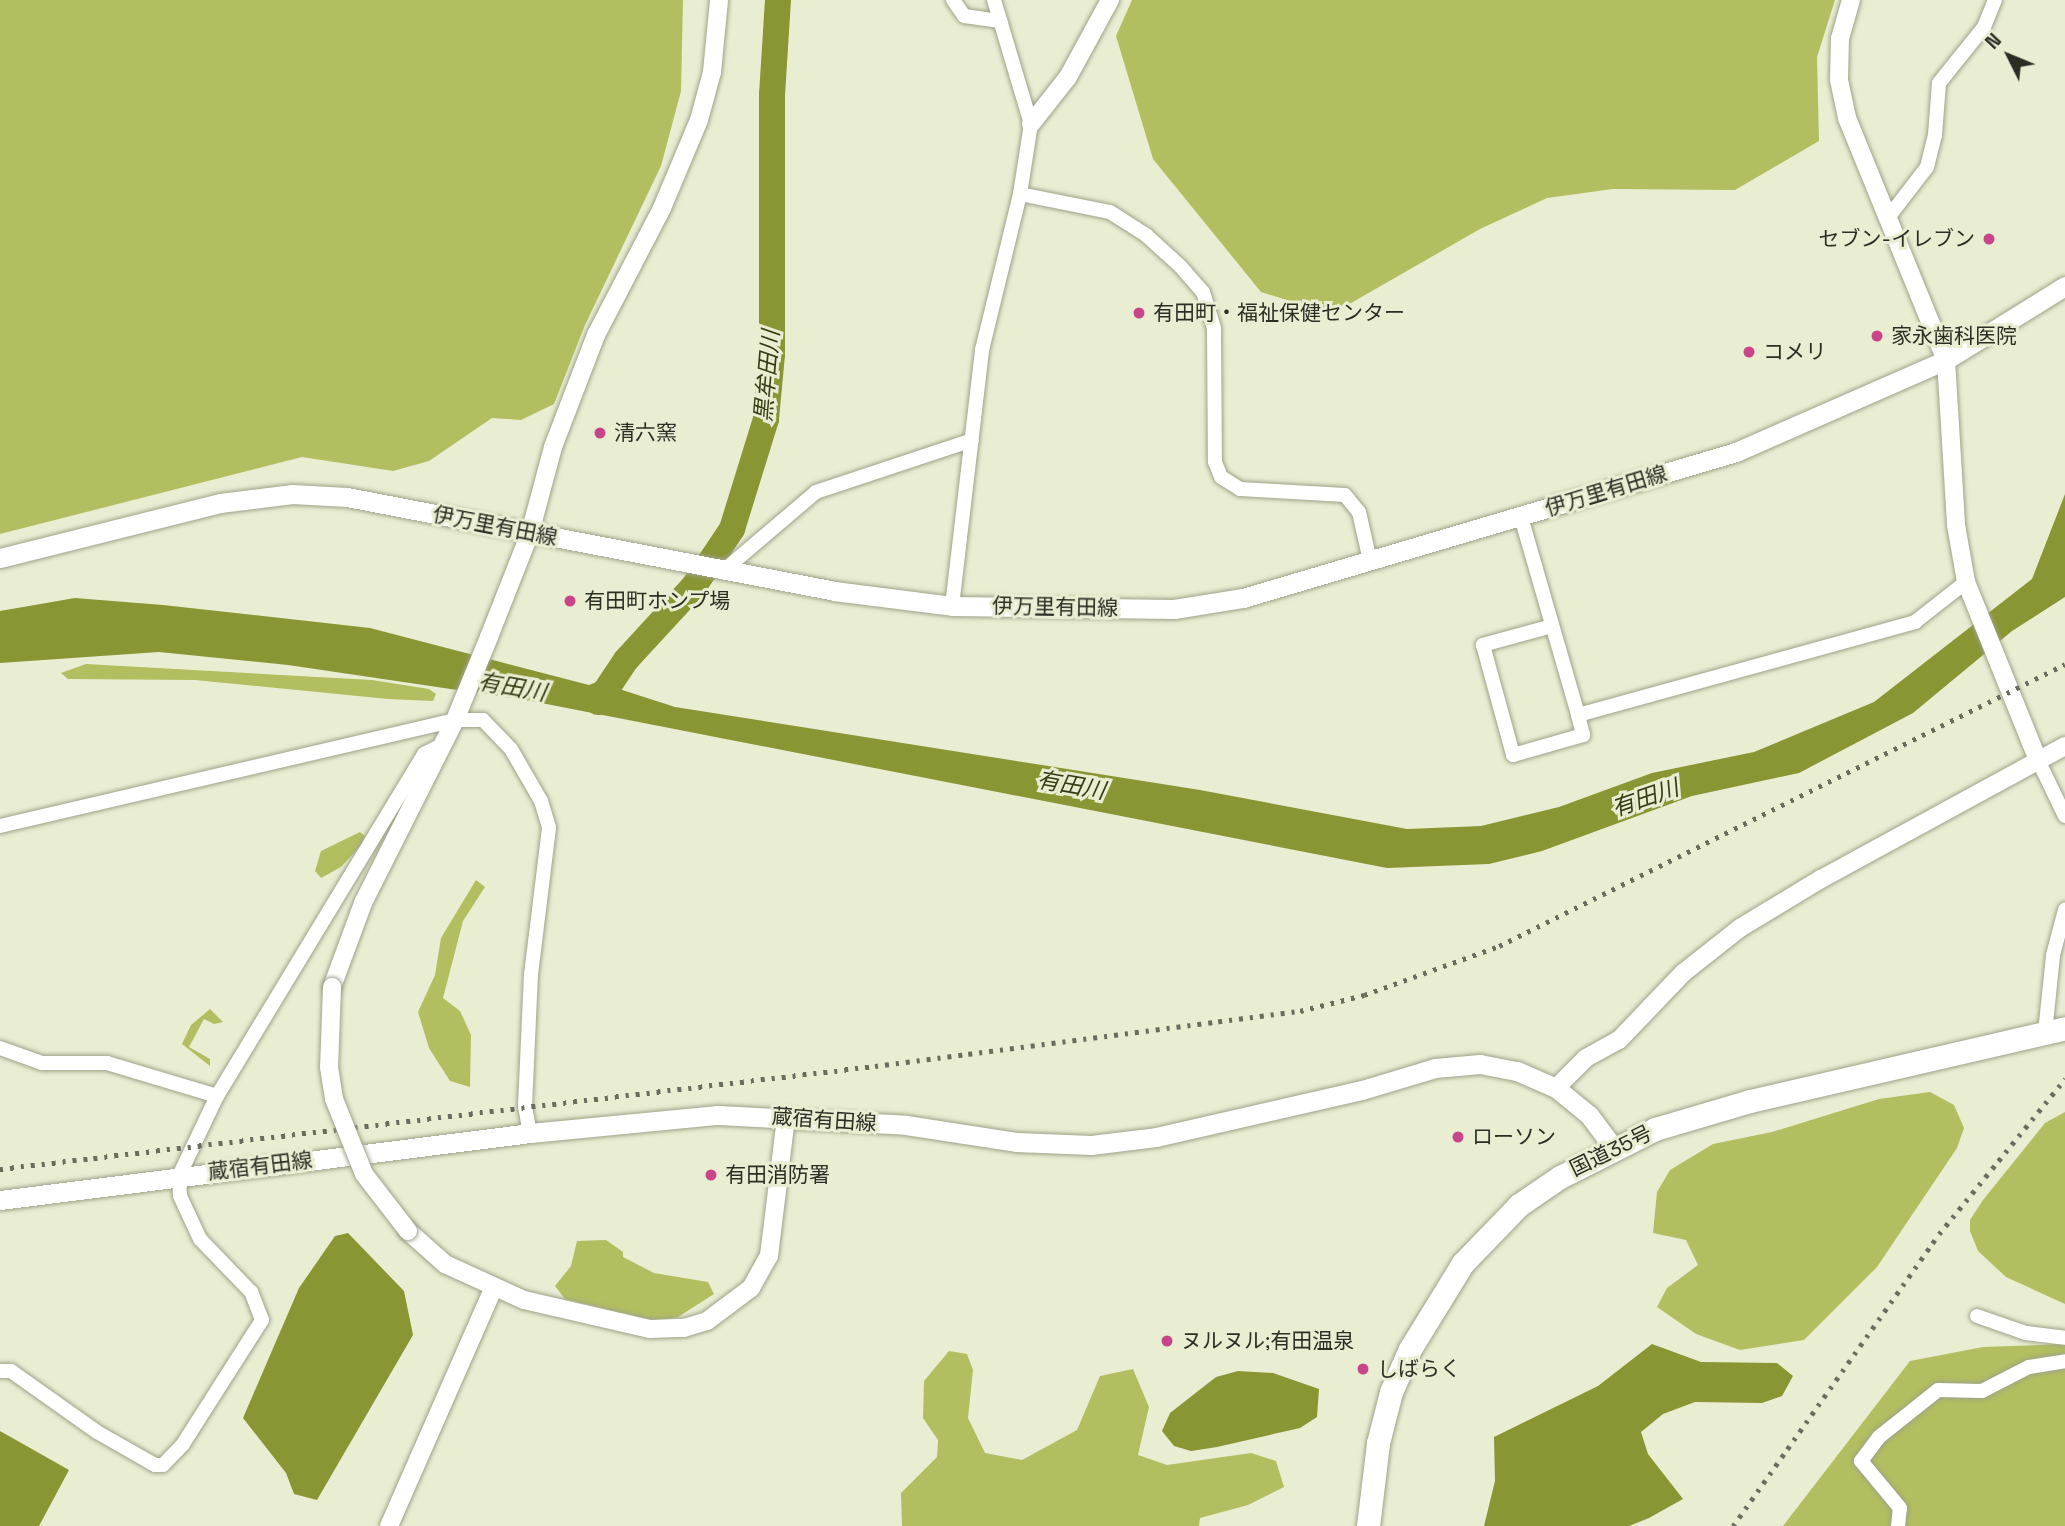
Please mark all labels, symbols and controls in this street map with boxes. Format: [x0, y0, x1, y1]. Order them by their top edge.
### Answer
north arrow [1974, 21, 2044, 91]
text: N [1980, 28, 2007, 55]
place label: セブン-イレブン [1818, 226, 1975, 252]
marker: セブン-イレブン [1981, 231, 1997, 247]
place label: 有田町・福祉保健センター [1153, 300, 1405, 326]
marker: 有田町・福祉保健センター [1131, 305, 1147, 321]
place label: 家永歯科医院 [1891, 323, 2017, 349]
marker: 家永歯科医院 [1869, 328, 1885, 344]
water label: 黒牟田川 [749, 329, 785, 423]
place label: コメリ [1763, 339, 1826, 365]
marker: コメリ [1741, 344, 1757, 360]
place label: 清六窯 [614, 420, 677, 446]
marker: 清六窯 [592, 425, 608, 441]
street label: 伊万里有田線 [1542, 461, 1670, 521]
street label: 伊万里有田線 [431, 502, 559, 550]
place label: 有田町ホンプ場 [584, 588, 731, 614]
marker: 有田町ホンプ場 [562, 593, 578, 609]
street label: 伊万里有田線 [992, 593, 1118, 621]
water label: 有田川 [476, 667, 548, 707]
water label: 有田川 [1035, 765, 1107, 805]
water label: 有田川 [1608, 774, 1682, 822]
street label: 蔵宿有田線 [771, 1104, 877, 1136]
street label: 国道35号 [1566, 1120, 1656, 1182]
place label: ローソン [1472, 1124, 1556, 1150]
marker: ローソン [1450, 1129, 1466, 1145]
street label: 蔵宿有田線 [206, 1147, 314, 1185]
place label: 有田消防署 [725, 1162, 830, 1188]
marker: 有田消防署 [703, 1167, 719, 1183]
place label: ヌルヌル;有田温泉 [1181, 1328, 1354, 1354]
marker: ヌルヌル;有田温泉 [1159, 1333, 1175, 1349]
place label: しばらく [1377, 1356, 1461, 1382]
marker: しばらく [1355, 1361, 1371, 1377]

